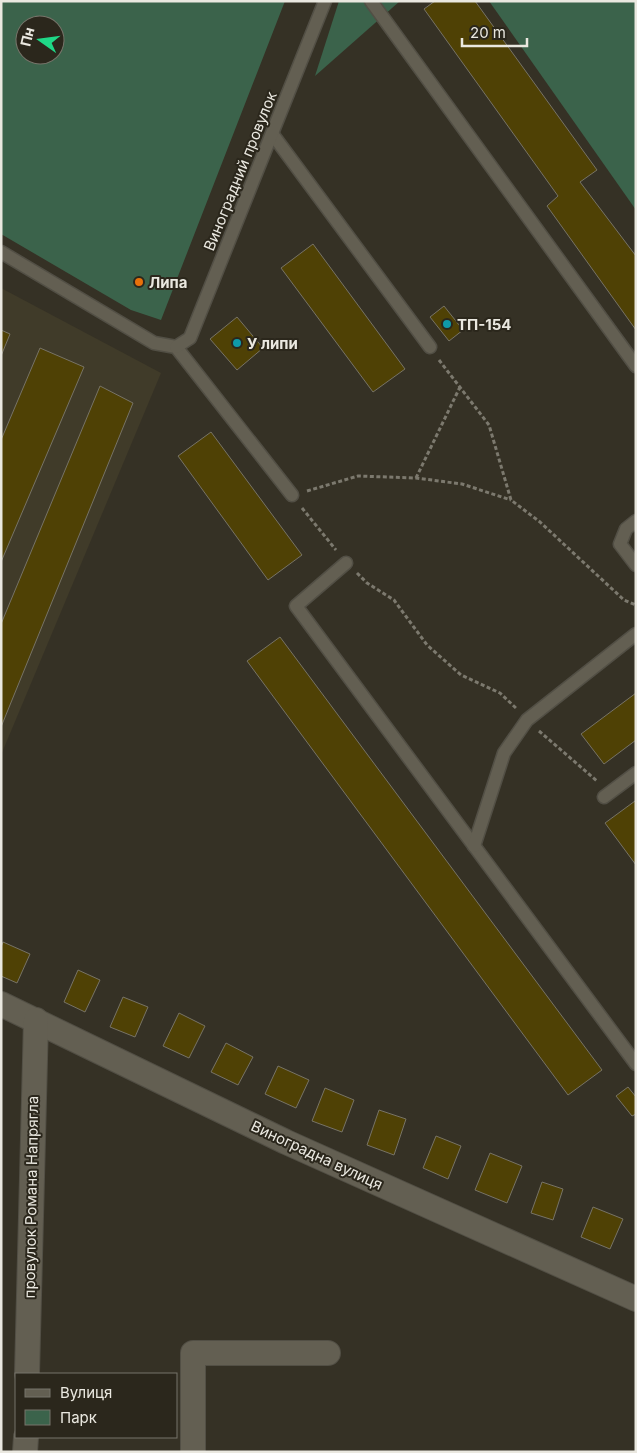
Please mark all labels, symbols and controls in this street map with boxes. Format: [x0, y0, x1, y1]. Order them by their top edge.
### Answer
north arrow [15, 15, 65, 65]
scale bar [462, 15, 527, 47]
text: 20 m [470, 23, 506, 42]
text: Пн [16, 25, 37, 48]
street label: Виноградний провулок [199, 88, 281, 254]
place label: Липа [149, 273, 188, 292]
marker: Липа [133, 276, 145, 288]
place label: ТП-154 [457, 315, 511, 334]
marker: ТП-154 [441, 318, 453, 330]
place label: У липи [247, 334, 298, 353]
marker: У липи [231, 337, 243, 349]
street label: провулок Романа Напрягла [20, 1096, 42, 1298]
street label: Виноградна вулиця [248, 1116, 386, 1194]
legend [15, 1373, 178, 1438]
text: Вулиця [60, 1383, 112, 1402]
text: Парк [60, 1408, 97, 1427]

